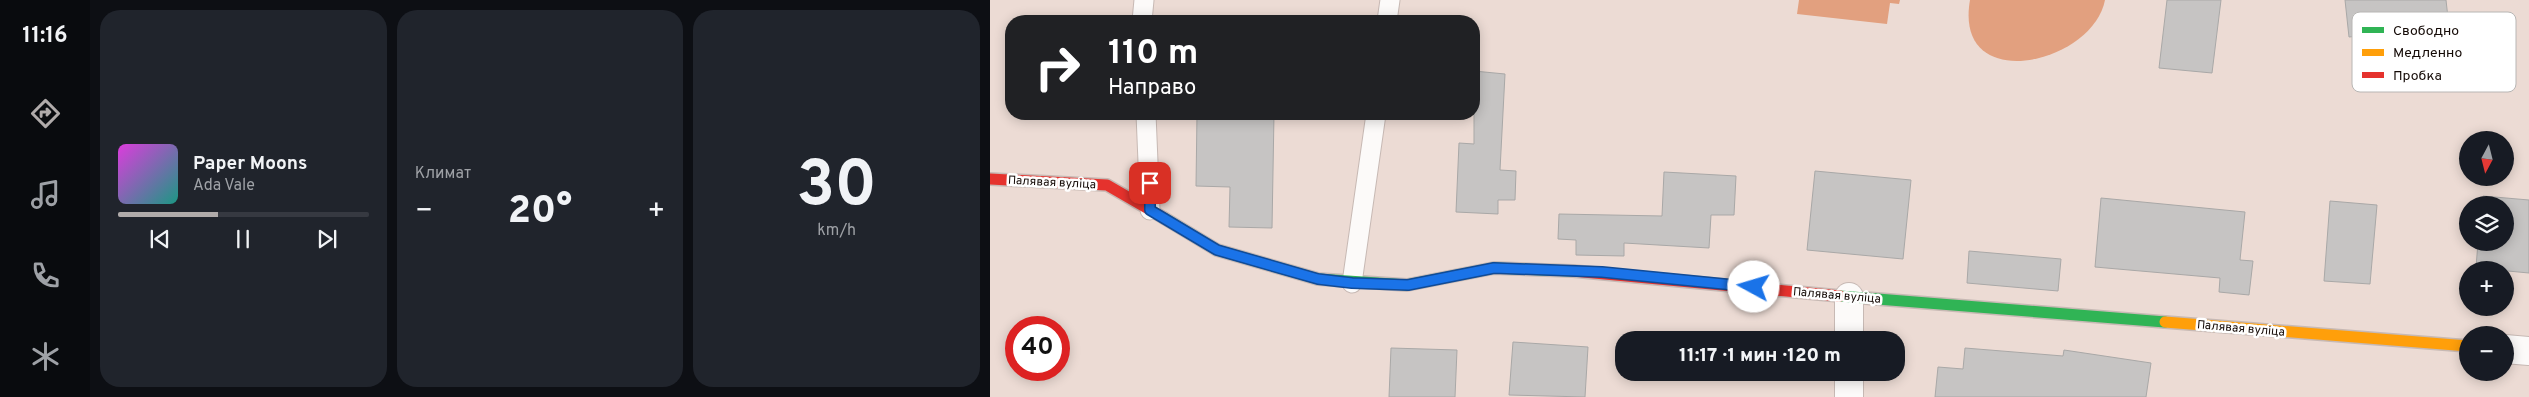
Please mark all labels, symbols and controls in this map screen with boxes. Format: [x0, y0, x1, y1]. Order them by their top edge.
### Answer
legend [2352, 12, 2516, 92]
text: 11:16 [22, 23, 68, 50]
text: Свободно [2393, 23, 2459, 40]
text: 110 m [1108, 32, 1198, 76]
icon: right [1025, 35, 1090, 100]
text: Медленно [2393, 45, 2462, 62]
text: Пробка [2393, 68, 2442, 85]
text: Направо [1108, 75, 1196, 102]
icon: directions [28, 96, 63, 131]
north arrow [2459, 131, 2514, 186]
map controls [2459, 131, 2514, 381]
text: 30 [796, 147, 877, 229]
text: Paper Moons [193, 152, 307, 176]
pin [1129, 162, 1171, 204]
text: Климат [415, 164, 471, 184]
icon: arrive [1136, 169, 1164, 197]
street label: Палявая вуліца [1007, 173, 1096, 193]
text: Ada Vale [193, 176, 255, 196]
icon: music [28, 177, 63, 212]
text: 20° [508, 188, 572, 237]
text: − [415, 194, 433, 230]
text: + [647, 194, 665, 230]
button: layers [2459, 196, 2514, 251]
text: km/h [817, 221, 856, 241]
icon: previous [146, 225, 174, 253]
icon: pause [229, 225, 257, 253]
icon: next [313, 225, 341, 253]
icon: phone [28, 258, 63, 293]
position arrow [1727, 260, 1779, 312]
button: + [2459, 261, 2514, 316]
street label: Палявая вуліца [1792, 284, 1882, 308]
speed limit sign: 40 [1005, 316, 1070, 381]
street label: Палявая вуліца [2196, 317, 2286, 341]
button: − [2459, 326, 2514, 381]
icon: climate [28, 339, 63, 374]
text: 11:17 · 1 мин · 120 m [1679, 344, 1841, 368]

